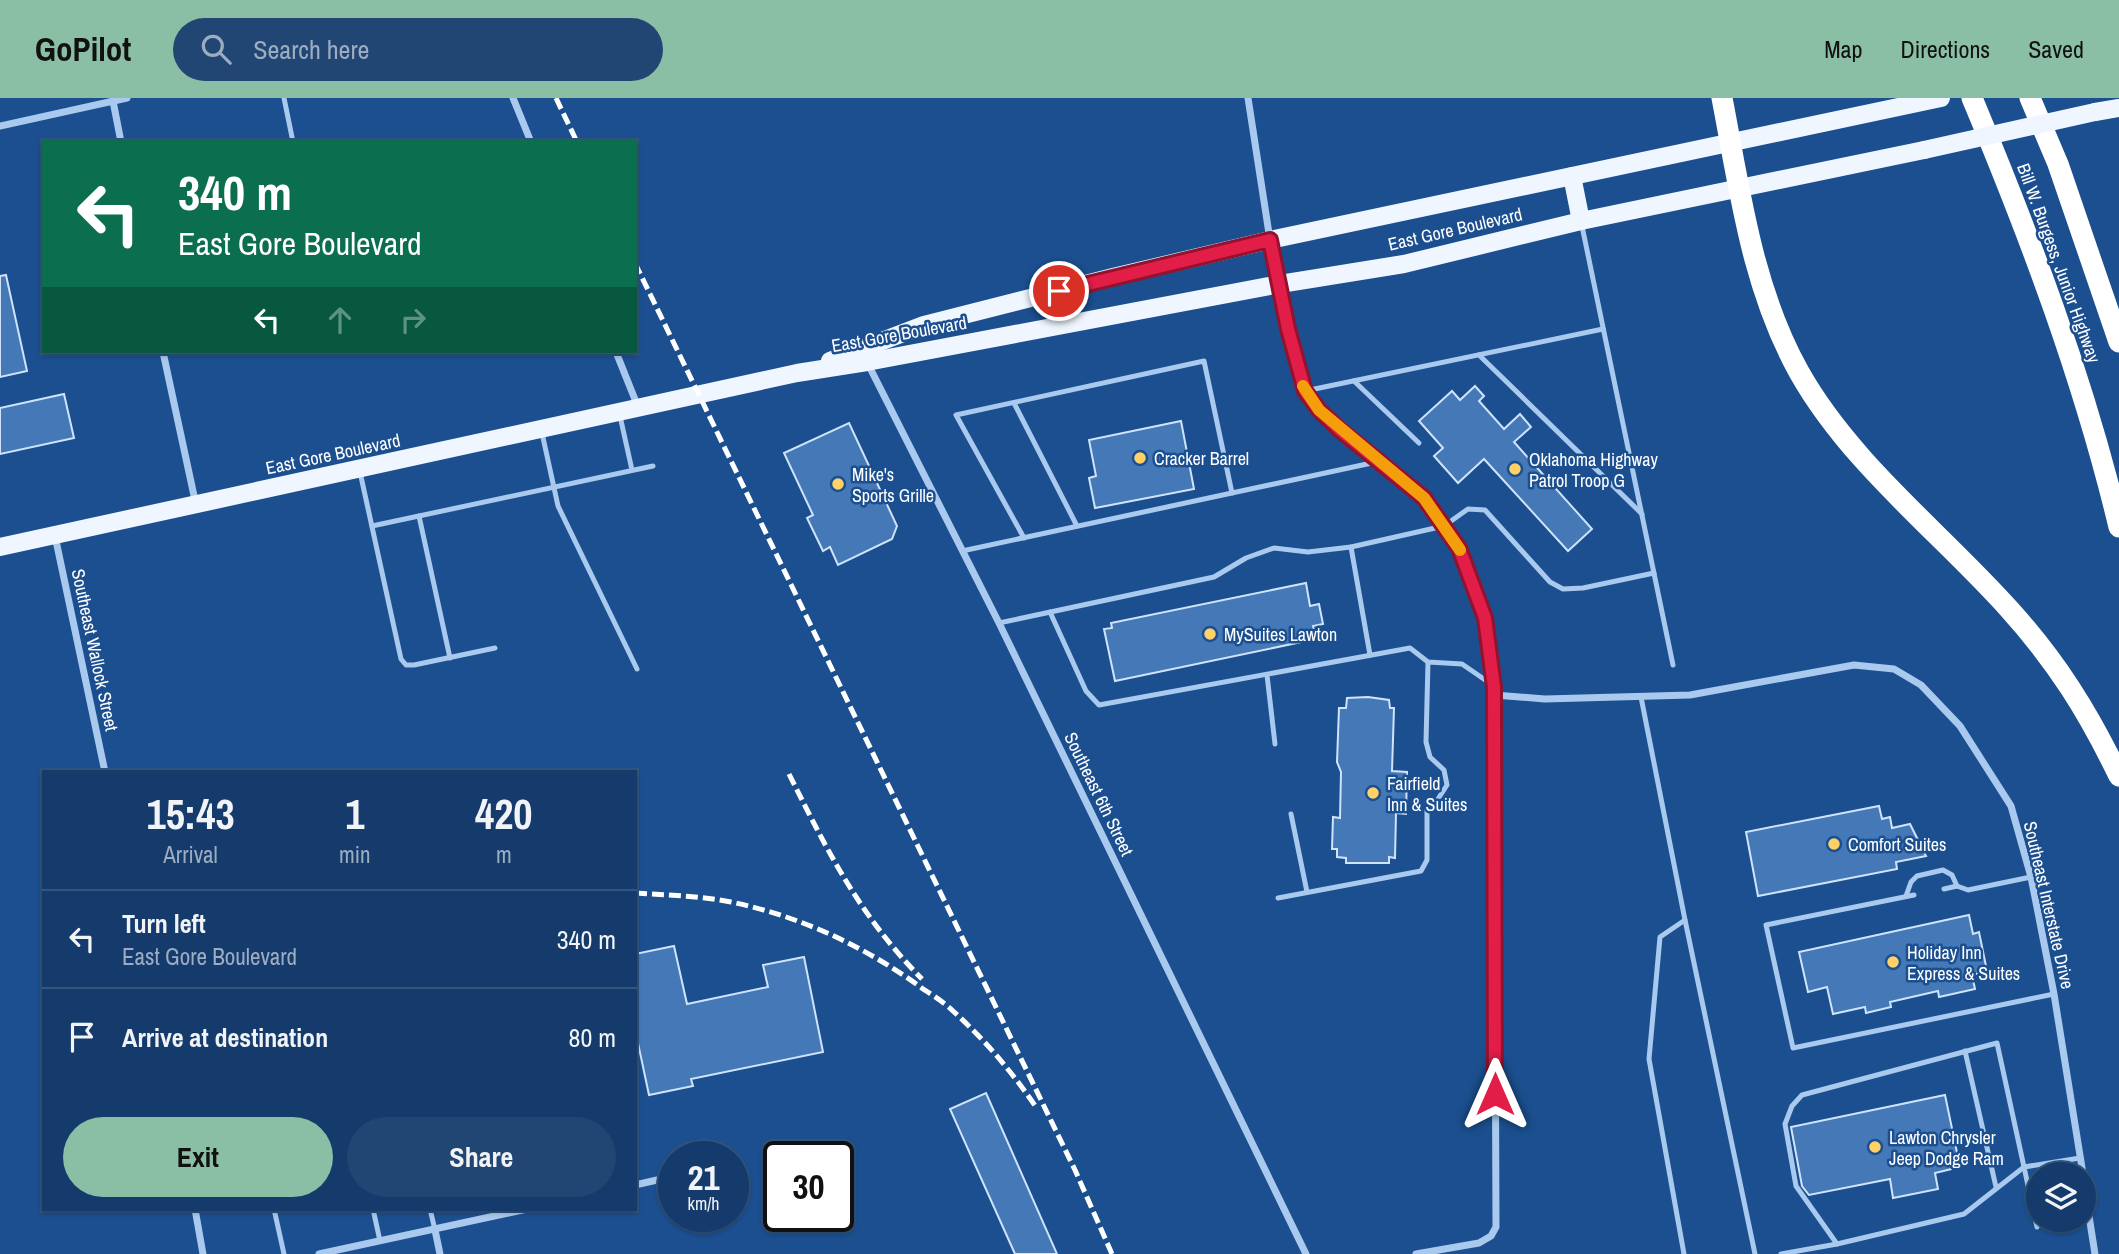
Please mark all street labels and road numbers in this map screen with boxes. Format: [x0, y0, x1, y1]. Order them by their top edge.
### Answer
street label: Bill W. Burgess, Junior Highway [2011, 160, 2107, 367]
street label: East Gore Boulevard [1385, 201, 1525, 257]
street label: East Gore Boulevard [829, 310, 969, 358]
street label: East Gore Boulevard [263, 428, 403, 480]
street label: Southeast Wallock Street [66, 567, 124, 733]
street label: Southeast 6th Street [1058, 728, 1140, 860]
street label: Southeast Interstate Drive [2018, 819, 2080, 991]

